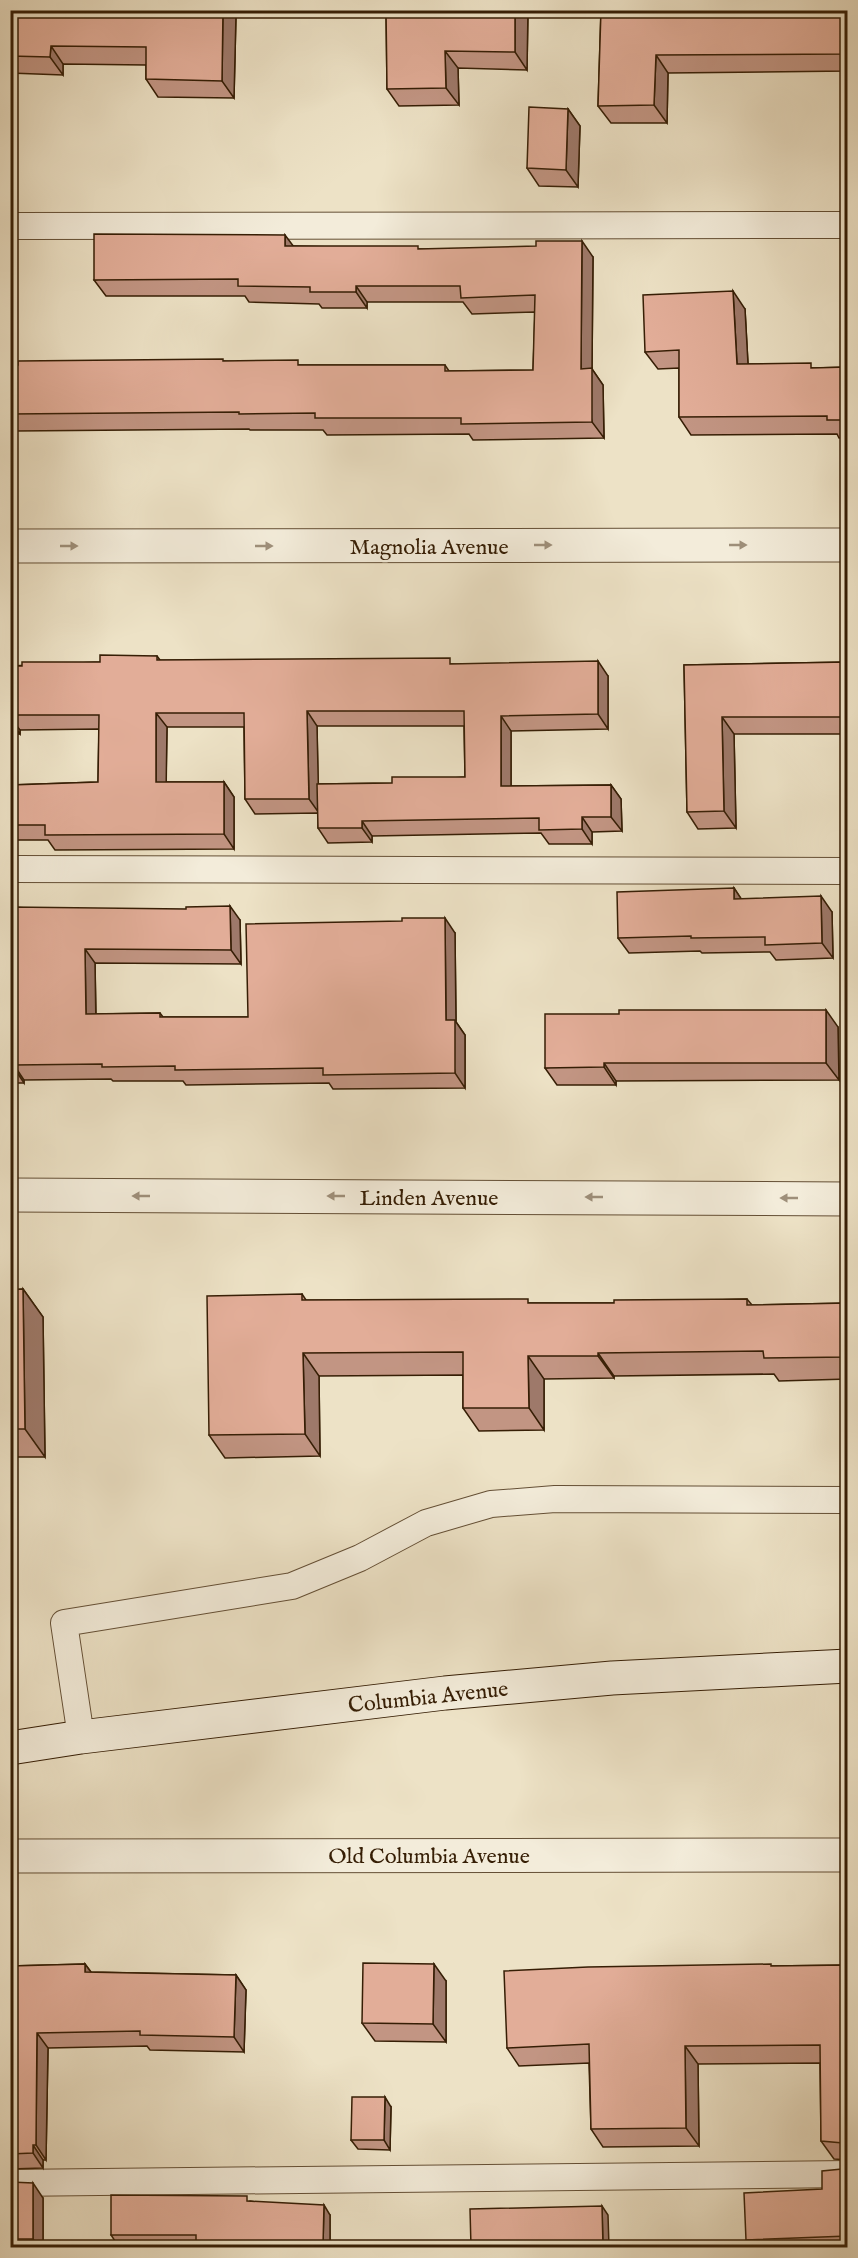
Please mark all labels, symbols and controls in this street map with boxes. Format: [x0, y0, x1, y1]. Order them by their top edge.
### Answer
street label: Magnolia Avenue [349, 534, 509, 562]
one-way arrow [533, 540, 552, 550]
one-way arrow [728, 540, 747, 550]
one-way arrow [59, 541, 78, 551]
one-way arrow [254, 541, 273, 551]
street label: Linden Avenue [360, 1185, 498, 1213]
one-way arrow [132, 1191, 151, 1201]
one-way arrow [327, 1191, 346, 1201]
one-way arrow [585, 1192, 604, 1202]
one-way arrow [780, 1193, 799, 1203]
street label: Columbia Avenue [347, 1676, 510, 1720]
street label: Old Columbia Avenue [328, 1843, 530, 1871]

